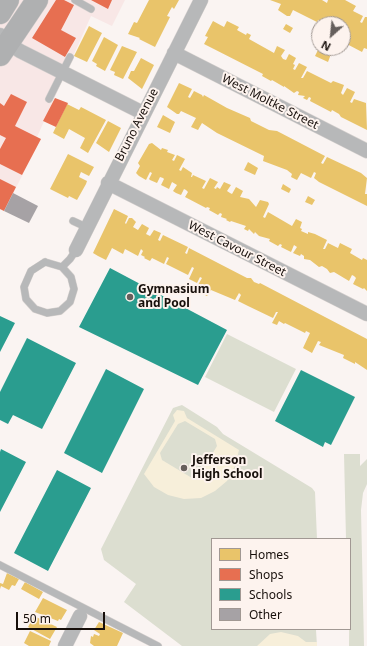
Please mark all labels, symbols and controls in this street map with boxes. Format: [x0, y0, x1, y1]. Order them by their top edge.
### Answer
north arrow [311, 16, 351, 56]
text: N [318, 38, 333, 55]
street label: West Moltke Street [219, 71, 321, 133]
street label: Bruno Avenue [112, 86, 162, 164]
street label: West Cavour Street [186, 218, 288, 280]
place label: Gymnasium and Pool [138, 283, 209, 311]
marker: Gymnasium and Pool [125, 292, 135, 302]
place label: Jefferson High School [192, 454, 262, 482]
marker: Jefferson High School [179, 463, 189, 473]
legend [211, 538, 351, 630]
text: Homes [249, 546, 289, 563]
text: Shops [249, 566, 283, 583]
text: Schools [249, 586, 292, 603]
scale bar [18, 604, 107, 630]
text: Other [249, 606, 282, 623]
text: 50 m [23, 610, 51, 627]

